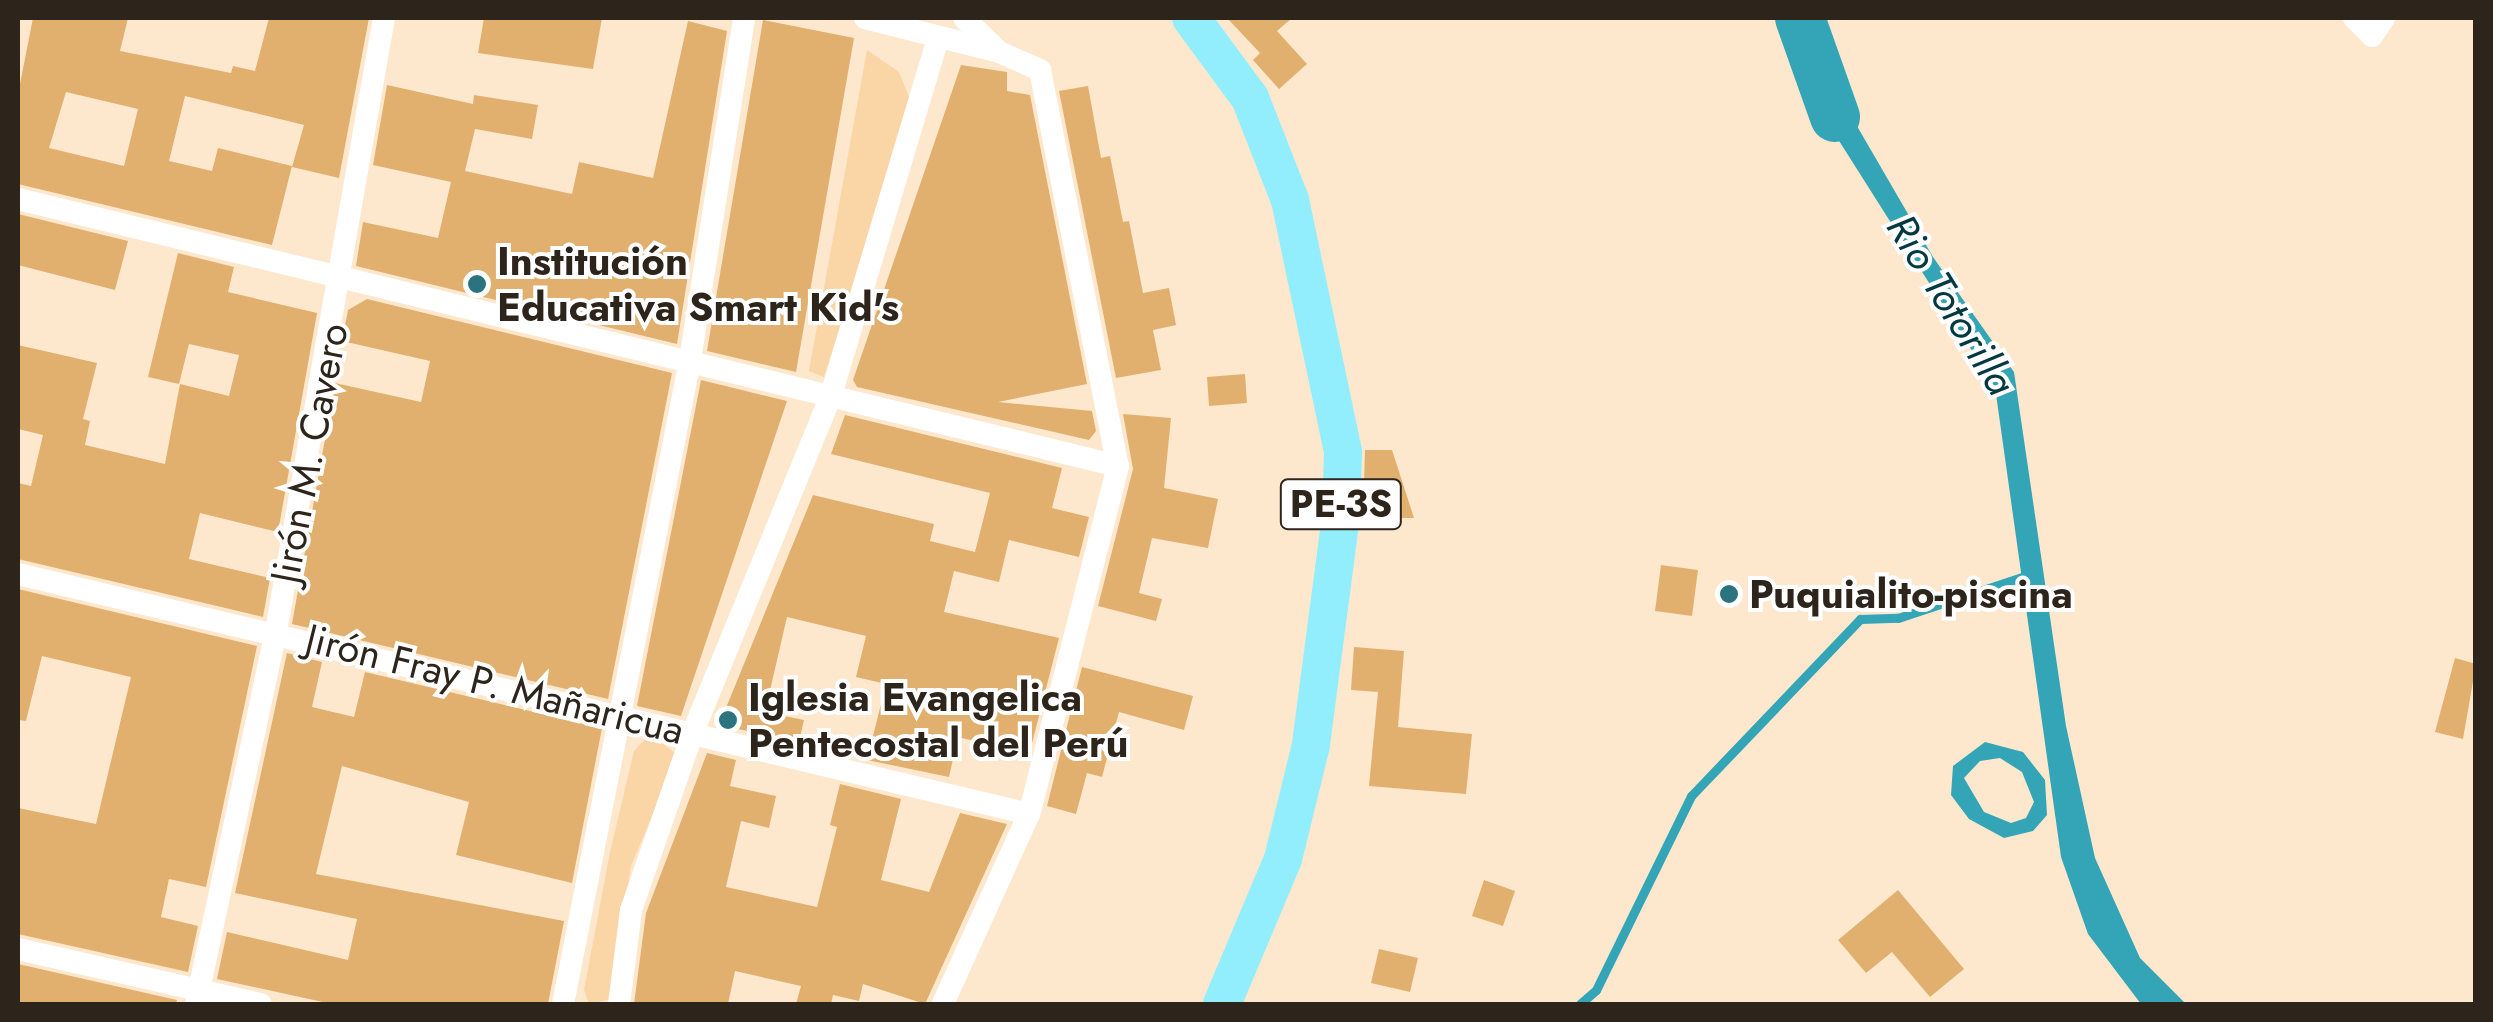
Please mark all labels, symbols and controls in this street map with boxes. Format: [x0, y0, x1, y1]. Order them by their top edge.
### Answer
water label: Rio Totorilla [1876, 205, 2026, 405]
place label: Institución Educativa Smart Kid's [497, 237, 899, 331]
marker: Institución Educativa Smart Kid's [466, 273, 488, 295]
street label: Jirón M. Cavero [260, 319, 358, 587]
road number: PE-3S [1278, 471, 1404, 537]
place label: Puquialito-piscina [1749, 570, 2073, 618]
marker: Puquialito-piscina [1718, 583, 1740, 605]
street label: Jirón Fray P. Mañaricua [301, 614, 689, 754]
place label: Iglesia Evangelica Pentecostal del Perú [748, 673, 1128, 767]
marker: Iglesia Evangelica Pentecostal del Perú [717, 709, 739, 731]

